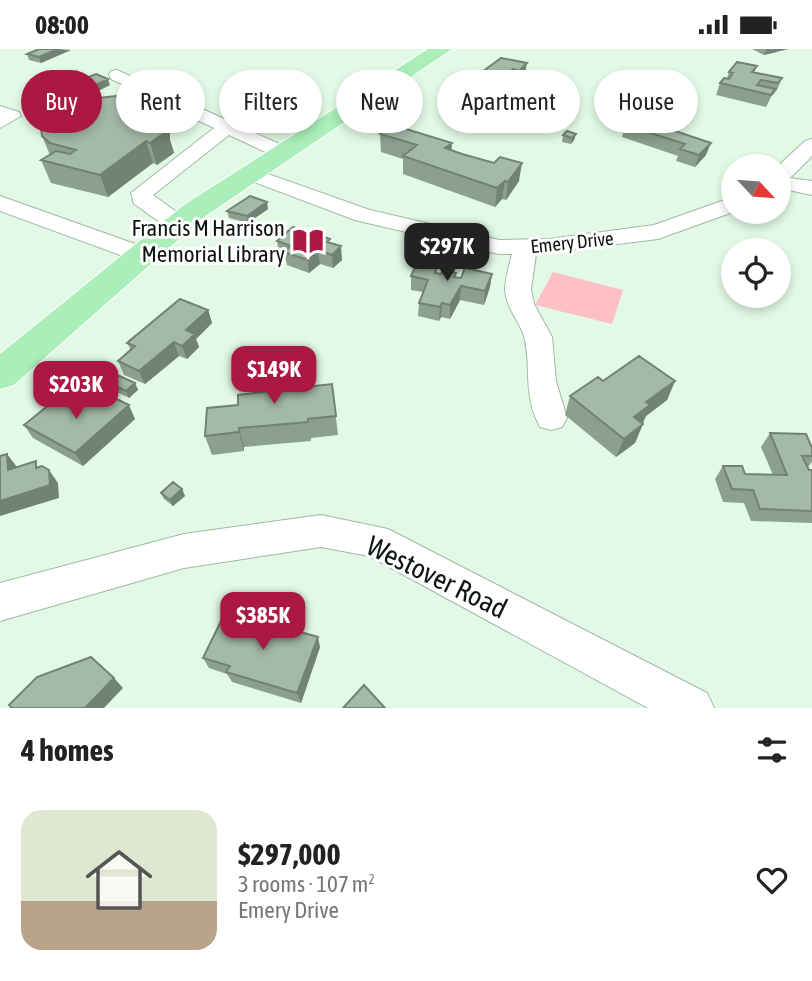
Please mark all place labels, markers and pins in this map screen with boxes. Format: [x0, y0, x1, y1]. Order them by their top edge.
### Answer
place label: Francis M Harrison Memorial Library [131, 215, 285, 267]
pin: $297K [398, 223, 496, 283]
library icon: Francis M Harrison Memorial Library [291, 224, 325, 258]
pin: $149K [225, 347, 323, 406]
pin: $203K [27, 361, 125, 421]
pin: $385K [214, 593, 312, 652]

